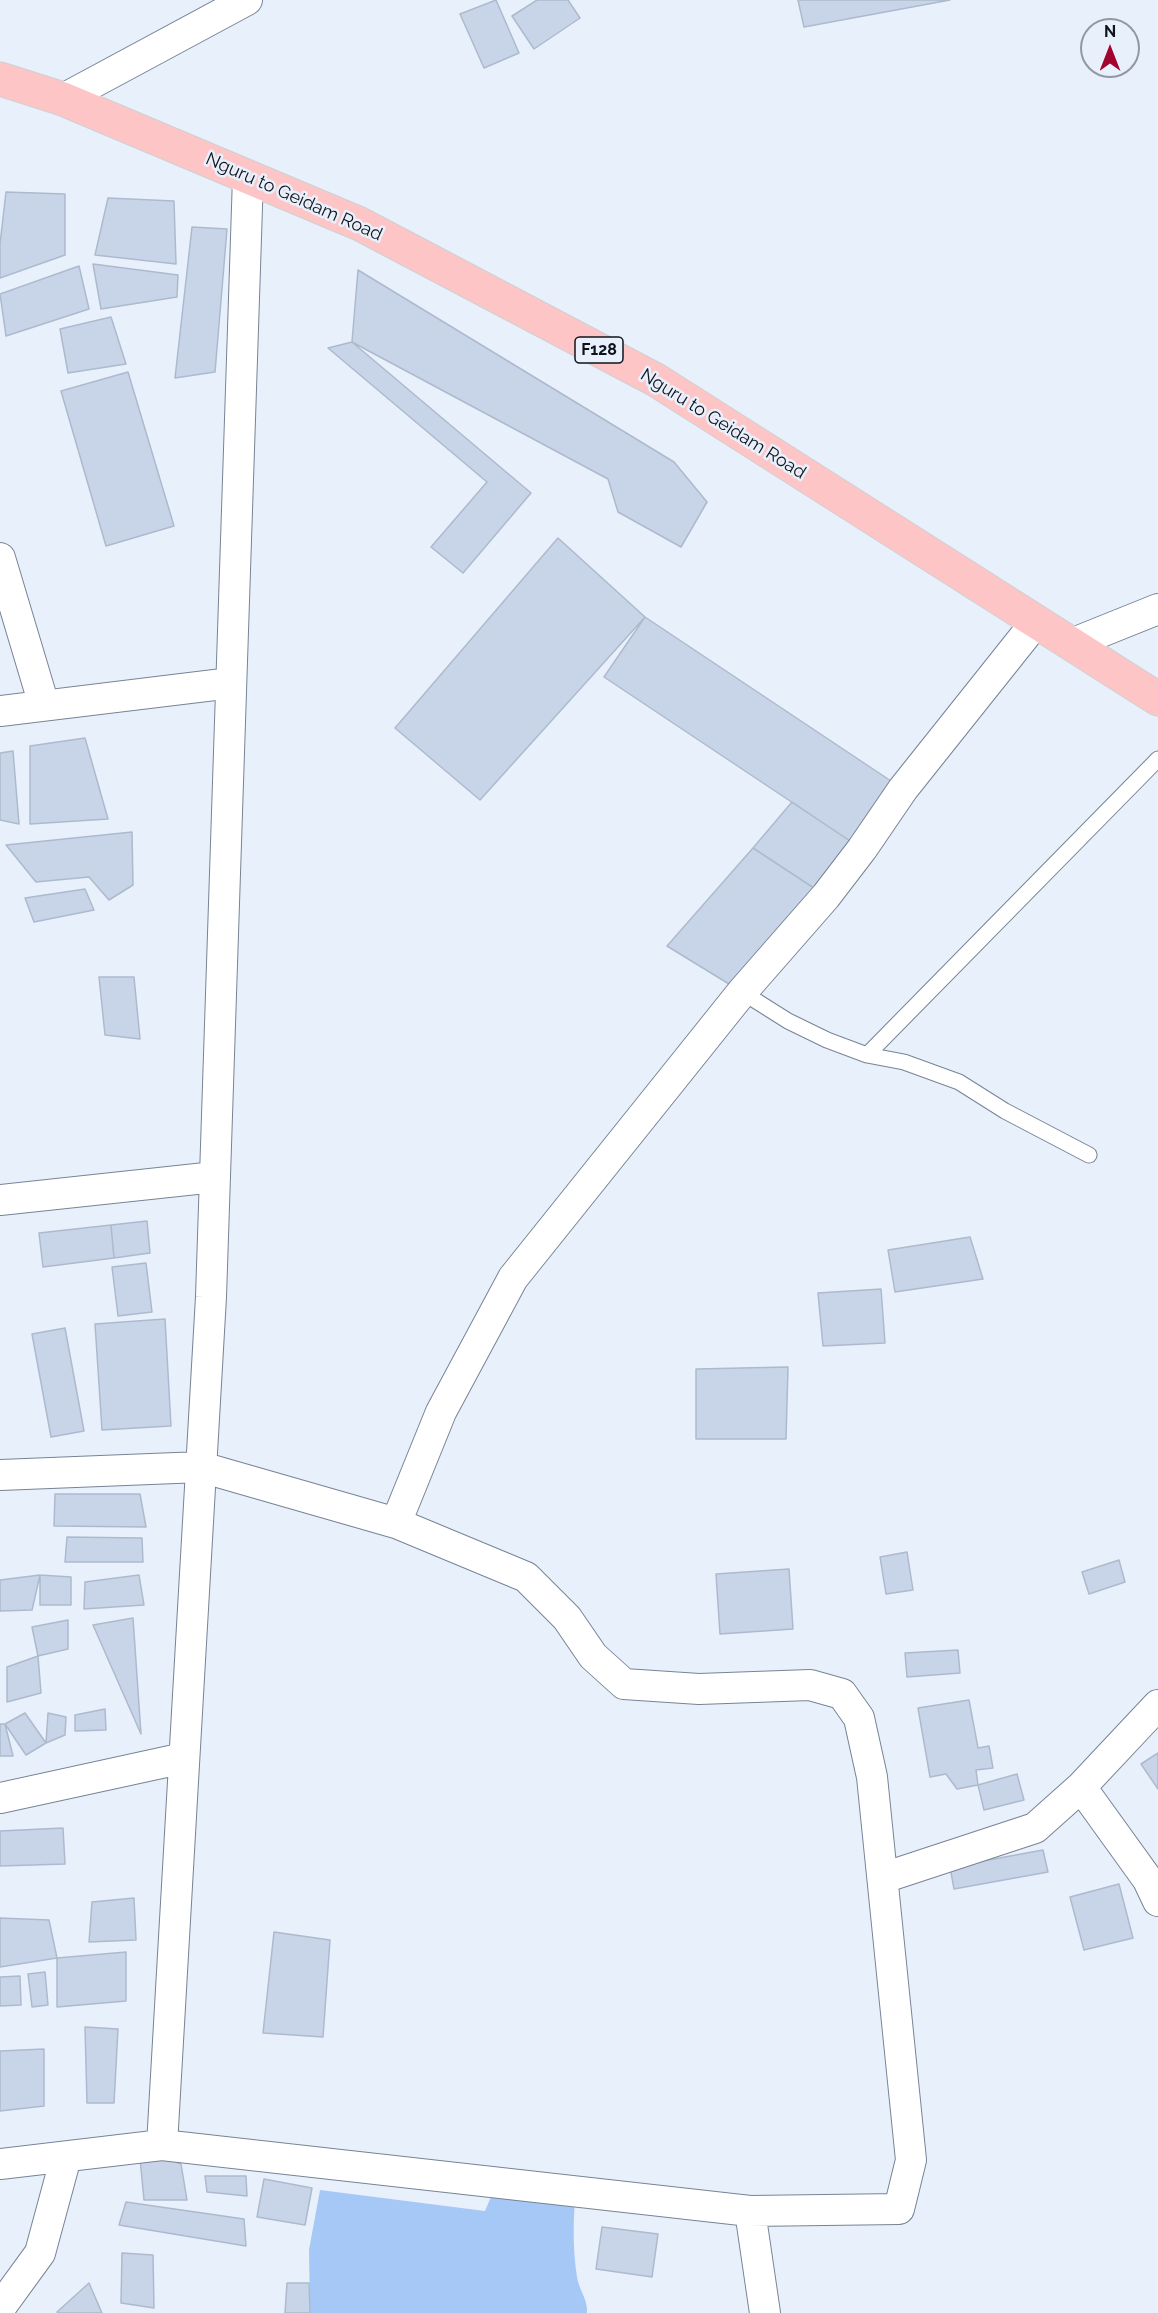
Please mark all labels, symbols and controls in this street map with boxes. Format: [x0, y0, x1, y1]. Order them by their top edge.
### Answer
north arrow [1080, 18, 1140, 78]
text: N [1104, 22, 1116, 41]
street label: Nguru to Geidam Road [202, 148, 386, 246]
road number: F128 [575, 337, 623, 363]
street label: Nguru to Geidam Road [636, 364, 810, 484]

